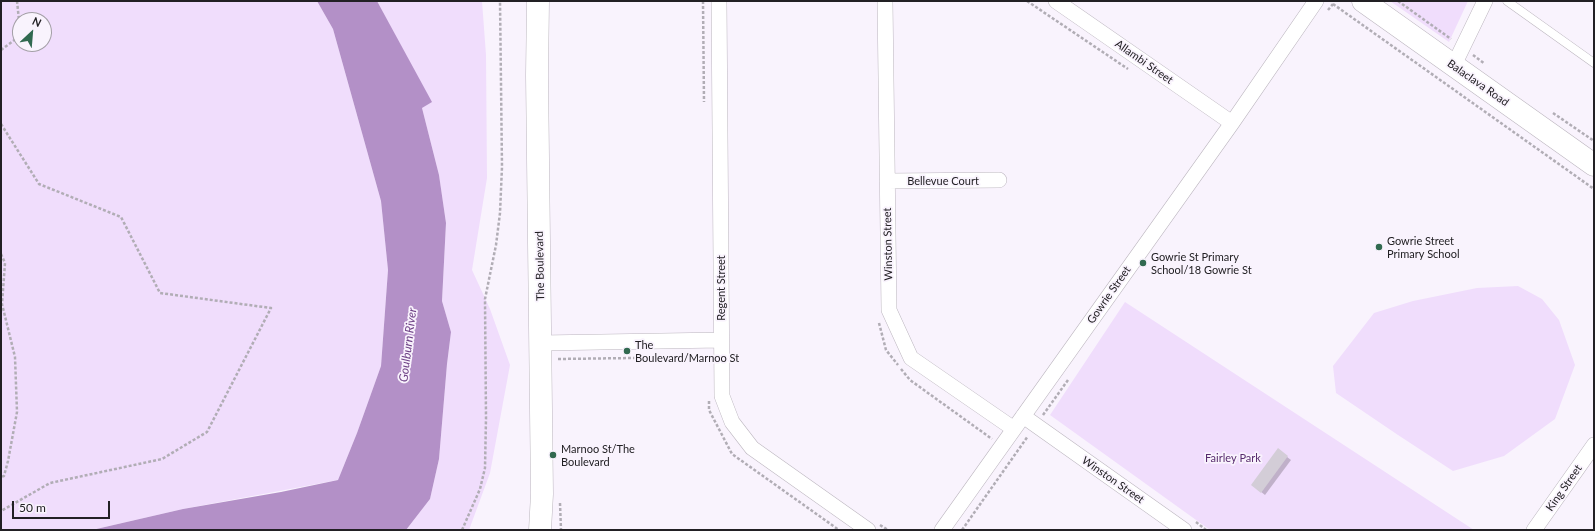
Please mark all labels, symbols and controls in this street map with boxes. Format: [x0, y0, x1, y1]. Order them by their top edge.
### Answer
north arrow [12, 12, 52, 52]
text: N [30, 14, 44, 29]
street label: Allambi Street [1112, 37, 1176, 87]
street label: Balaclava Road [1445, 57, 1511, 109]
street label: Bellevue Court [907, 174, 979, 188]
street label: Winston Street [881, 207, 895, 281]
street label: The Boulevard [533, 231, 547, 301]
place label: Gowrie Street Primary School [1387, 234, 1460, 260]
marker: Gowrie Street Primary School [1374, 242, 1384, 252]
place label: Gowrie St Primary School/18 Gowrie St [1151, 250, 1252, 276]
street label: Regent Street [714, 255, 728, 321]
marker: Gowrie St Primary School/18 Gowrie St [1138, 258, 1148, 268]
street label: Gowrie Street [1084, 264, 1134, 326]
water label: Goulburn River [396, 307, 420, 383]
place label: The Boulevard/Marnoo St [635, 338, 739, 364]
marker: The Boulevard/Marnoo St [622, 346, 632, 356]
place label: Marnoo St/The Boulevard [561, 442, 635, 468]
marker: Marnoo St/The Boulevard [548, 450, 558, 460]
park label: Fairley Park [1205, 451, 1261, 465]
street label: Winston Street [1079, 454, 1147, 506]
street label: King Street [1543, 462, 1585, 514]
scale bar [14, 493, 112, 519]
text: 50 m [19, 500, 46, 515]

